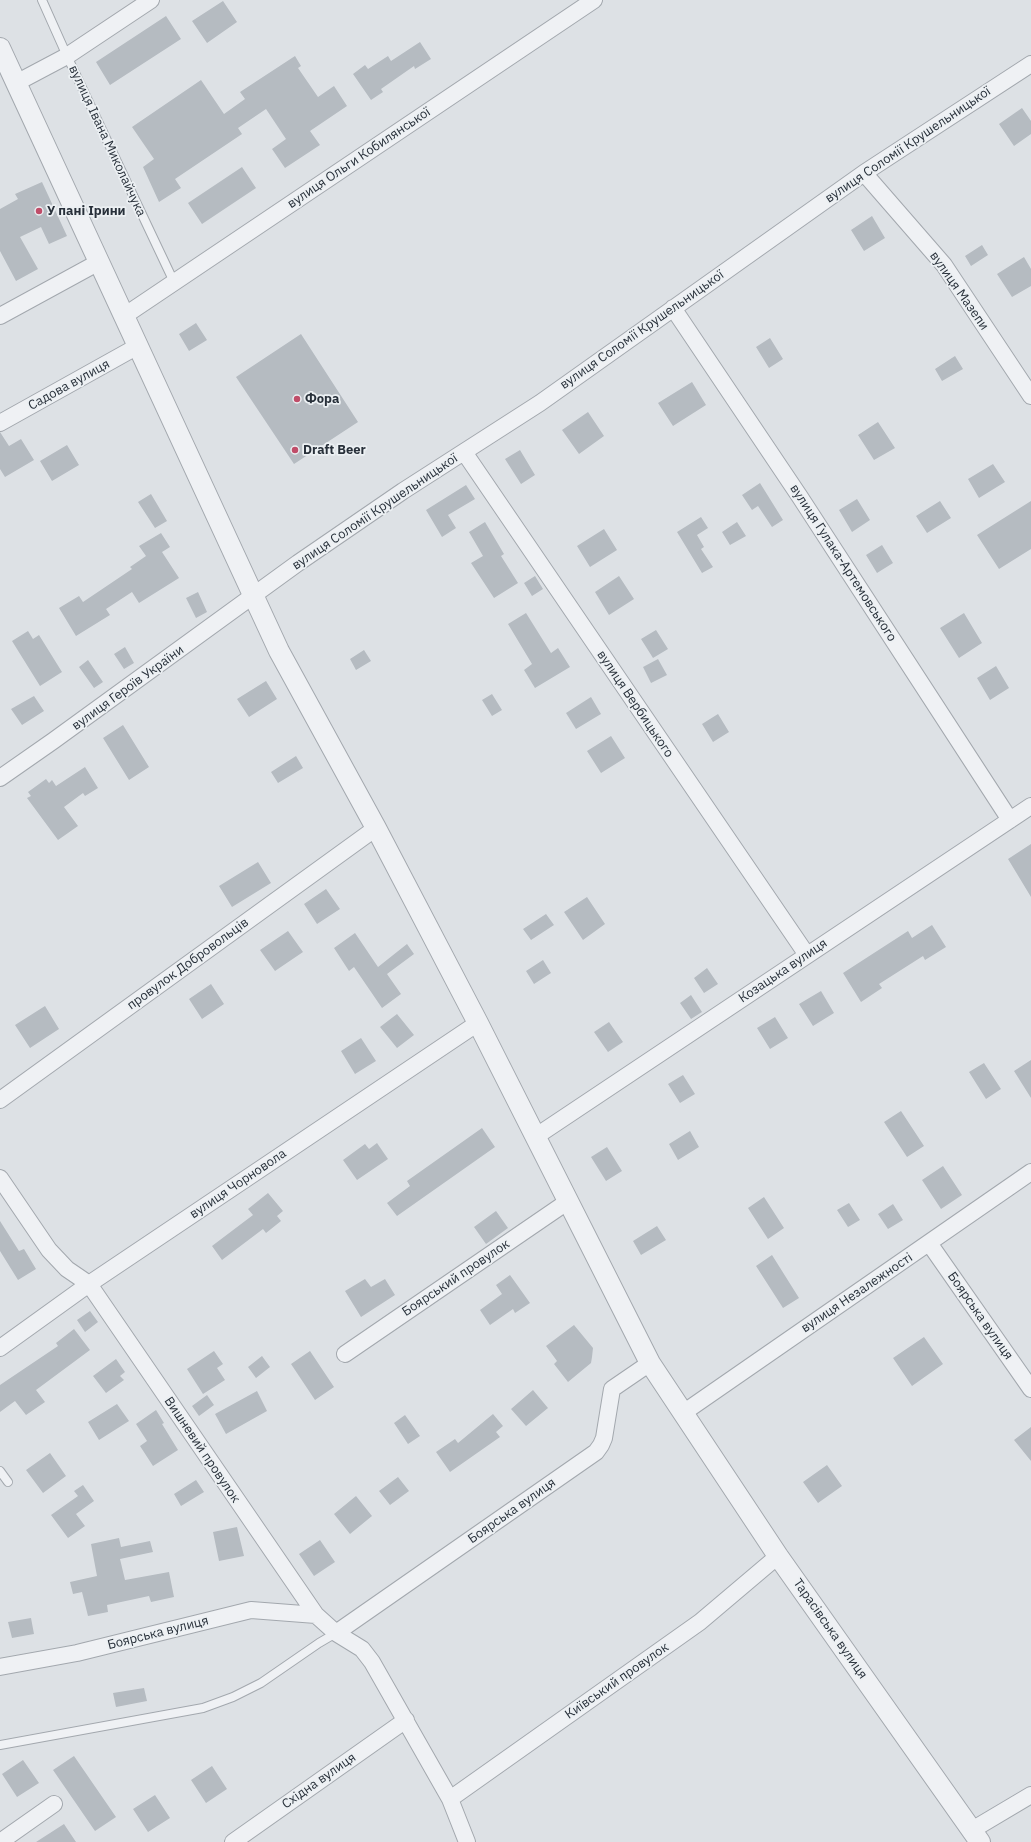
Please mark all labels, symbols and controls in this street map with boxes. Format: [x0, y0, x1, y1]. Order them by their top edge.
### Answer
street label: вулиця Івана Миколайчука [65, 63, 149, 219]
street label: вулиця Соломії Крушельницької [822, 84, 994, 206]
street label: вулиця Ольги Кобилянської [285, 104, 433, 212]
place label: У пані Ірини [47, 203, 126, 219]
marker: У пані Ірини [34, 206, 44, 216]
street label: вулиця Мазепи [926, 249, 992, 333]
street label: вулиця Соломії Крушельницької [557, 267, 727, 393]
street label: Садова вулиця [26, 356, 112, 414]
place label: Фора [305, 391, 339, 407]
marker: Фора [292, 394, 302, 404]
place label: Draft Beer [303, 442, 366, 458]
marker: Draft Beer [290, 445, 300, 455]
street label: вулиця Соломії Крушельницької [289, 451, 461, 573]
street label: вулиця Гулака-Артемовського [786, 482, 900, 644]
street label: вулиця Героїв України [69, 642, 187, 734]
street label: вулиця Вербицького [593, 647, 677, 761]
street label: провулок Добровольців [124, 915, 252, 1013]
street label: Козацька вулиця [736, 936, 830, 1006]
street label: вулиця Чорновола [187, 1146, 289, 1222]
street label: Боярський провулок [399, 1236, 513, 1320]
street label: вулиця Незалежності [798, 1250, 916, 1336]
street label: Боярська вулиця [944, 1269, 1016, 1363]
street label: Вишневий провулок [161, 1394, 243, 1506]
street label: Боярська вулиця [465, 1475, 559, 1547]
street label: Тарасівська вулиця [790, 1576, 870, 1682]
street label: Боярська вулиця [106, 1613, 210, 1653]
street label: Київський провулок [562, 1639, 672, 1723]
street label: Східна вулиця [279, 1750, 359, 1812]

